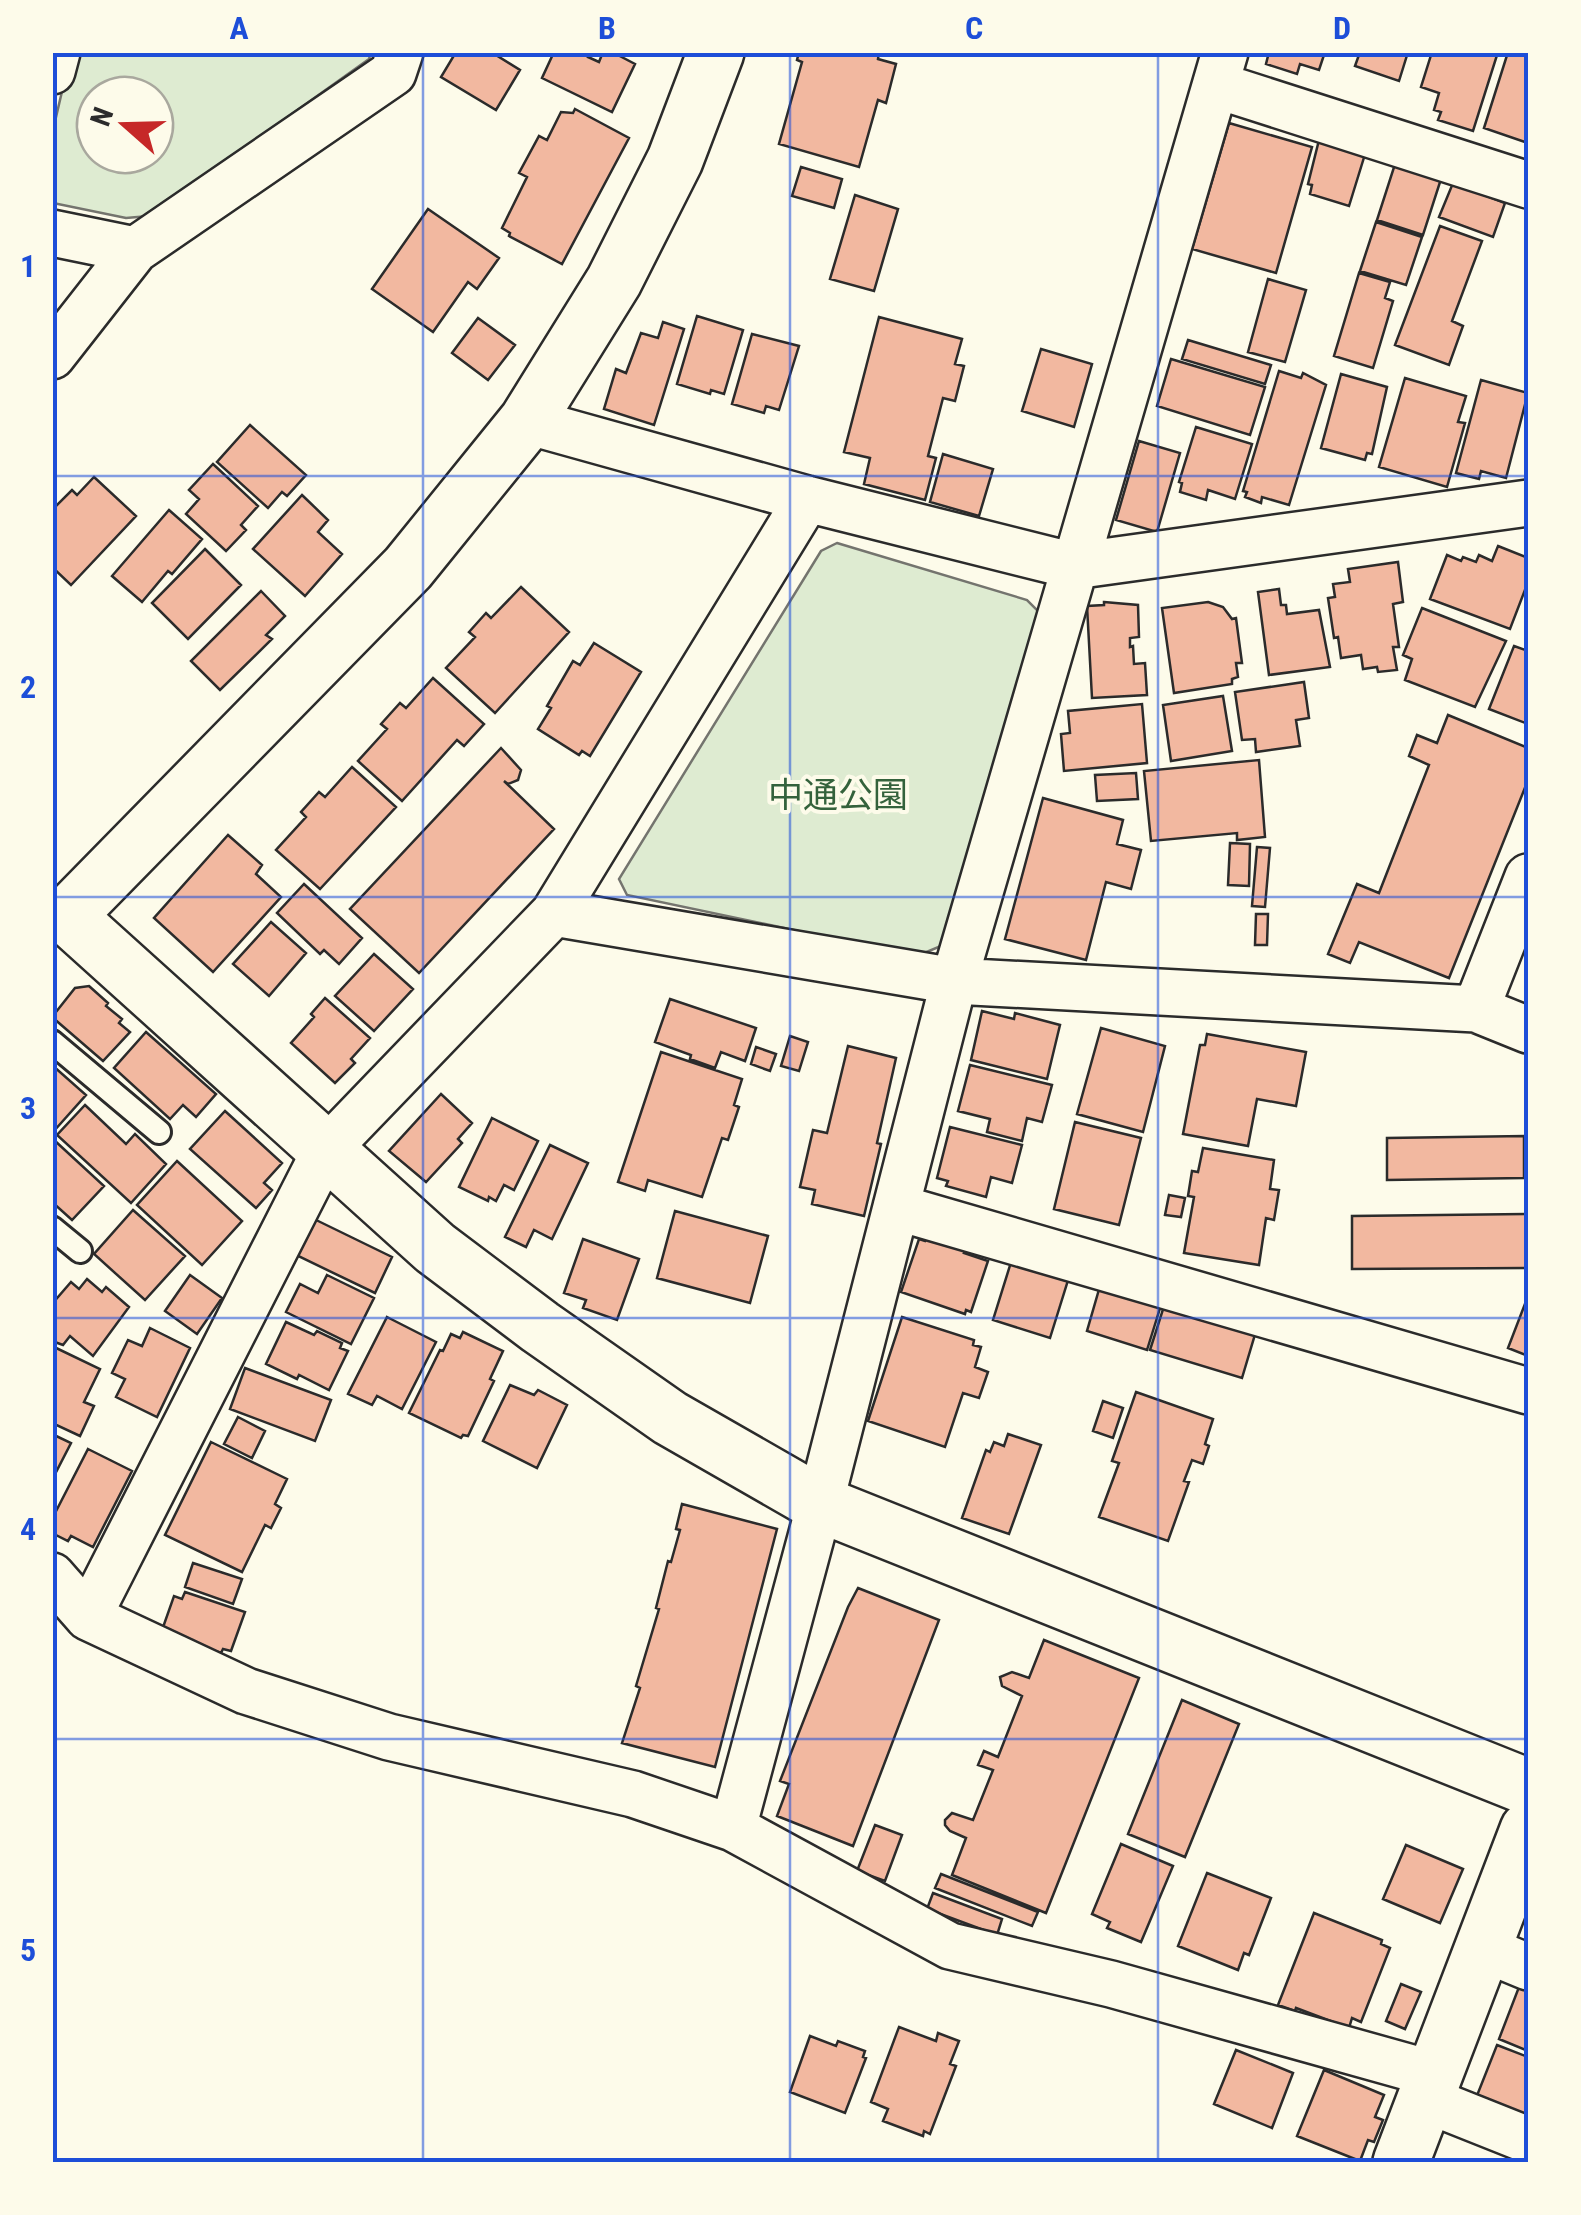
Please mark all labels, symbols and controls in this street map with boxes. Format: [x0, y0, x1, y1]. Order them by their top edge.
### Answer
text: A [229, 9, 249, 47]
text: B [598, 9, 616, 47]
text: C [965, 9, 983, 47]
text: D [1333, 9, 1351, 47]
north arrow [75, 75, 175, 175]
text: N [84, 103, 120, 130]
text: 1 [20, 247, 36, 285]
text: 2 [20, 668, 36, 706]
park label: 中通公園 [768, 775, 908, 816]
text: 3 [20, 1089, 36, 1127]
text: 4 [20, 1510, 36, 1548]
text: 5 [20, 1931, 36, 1969]

